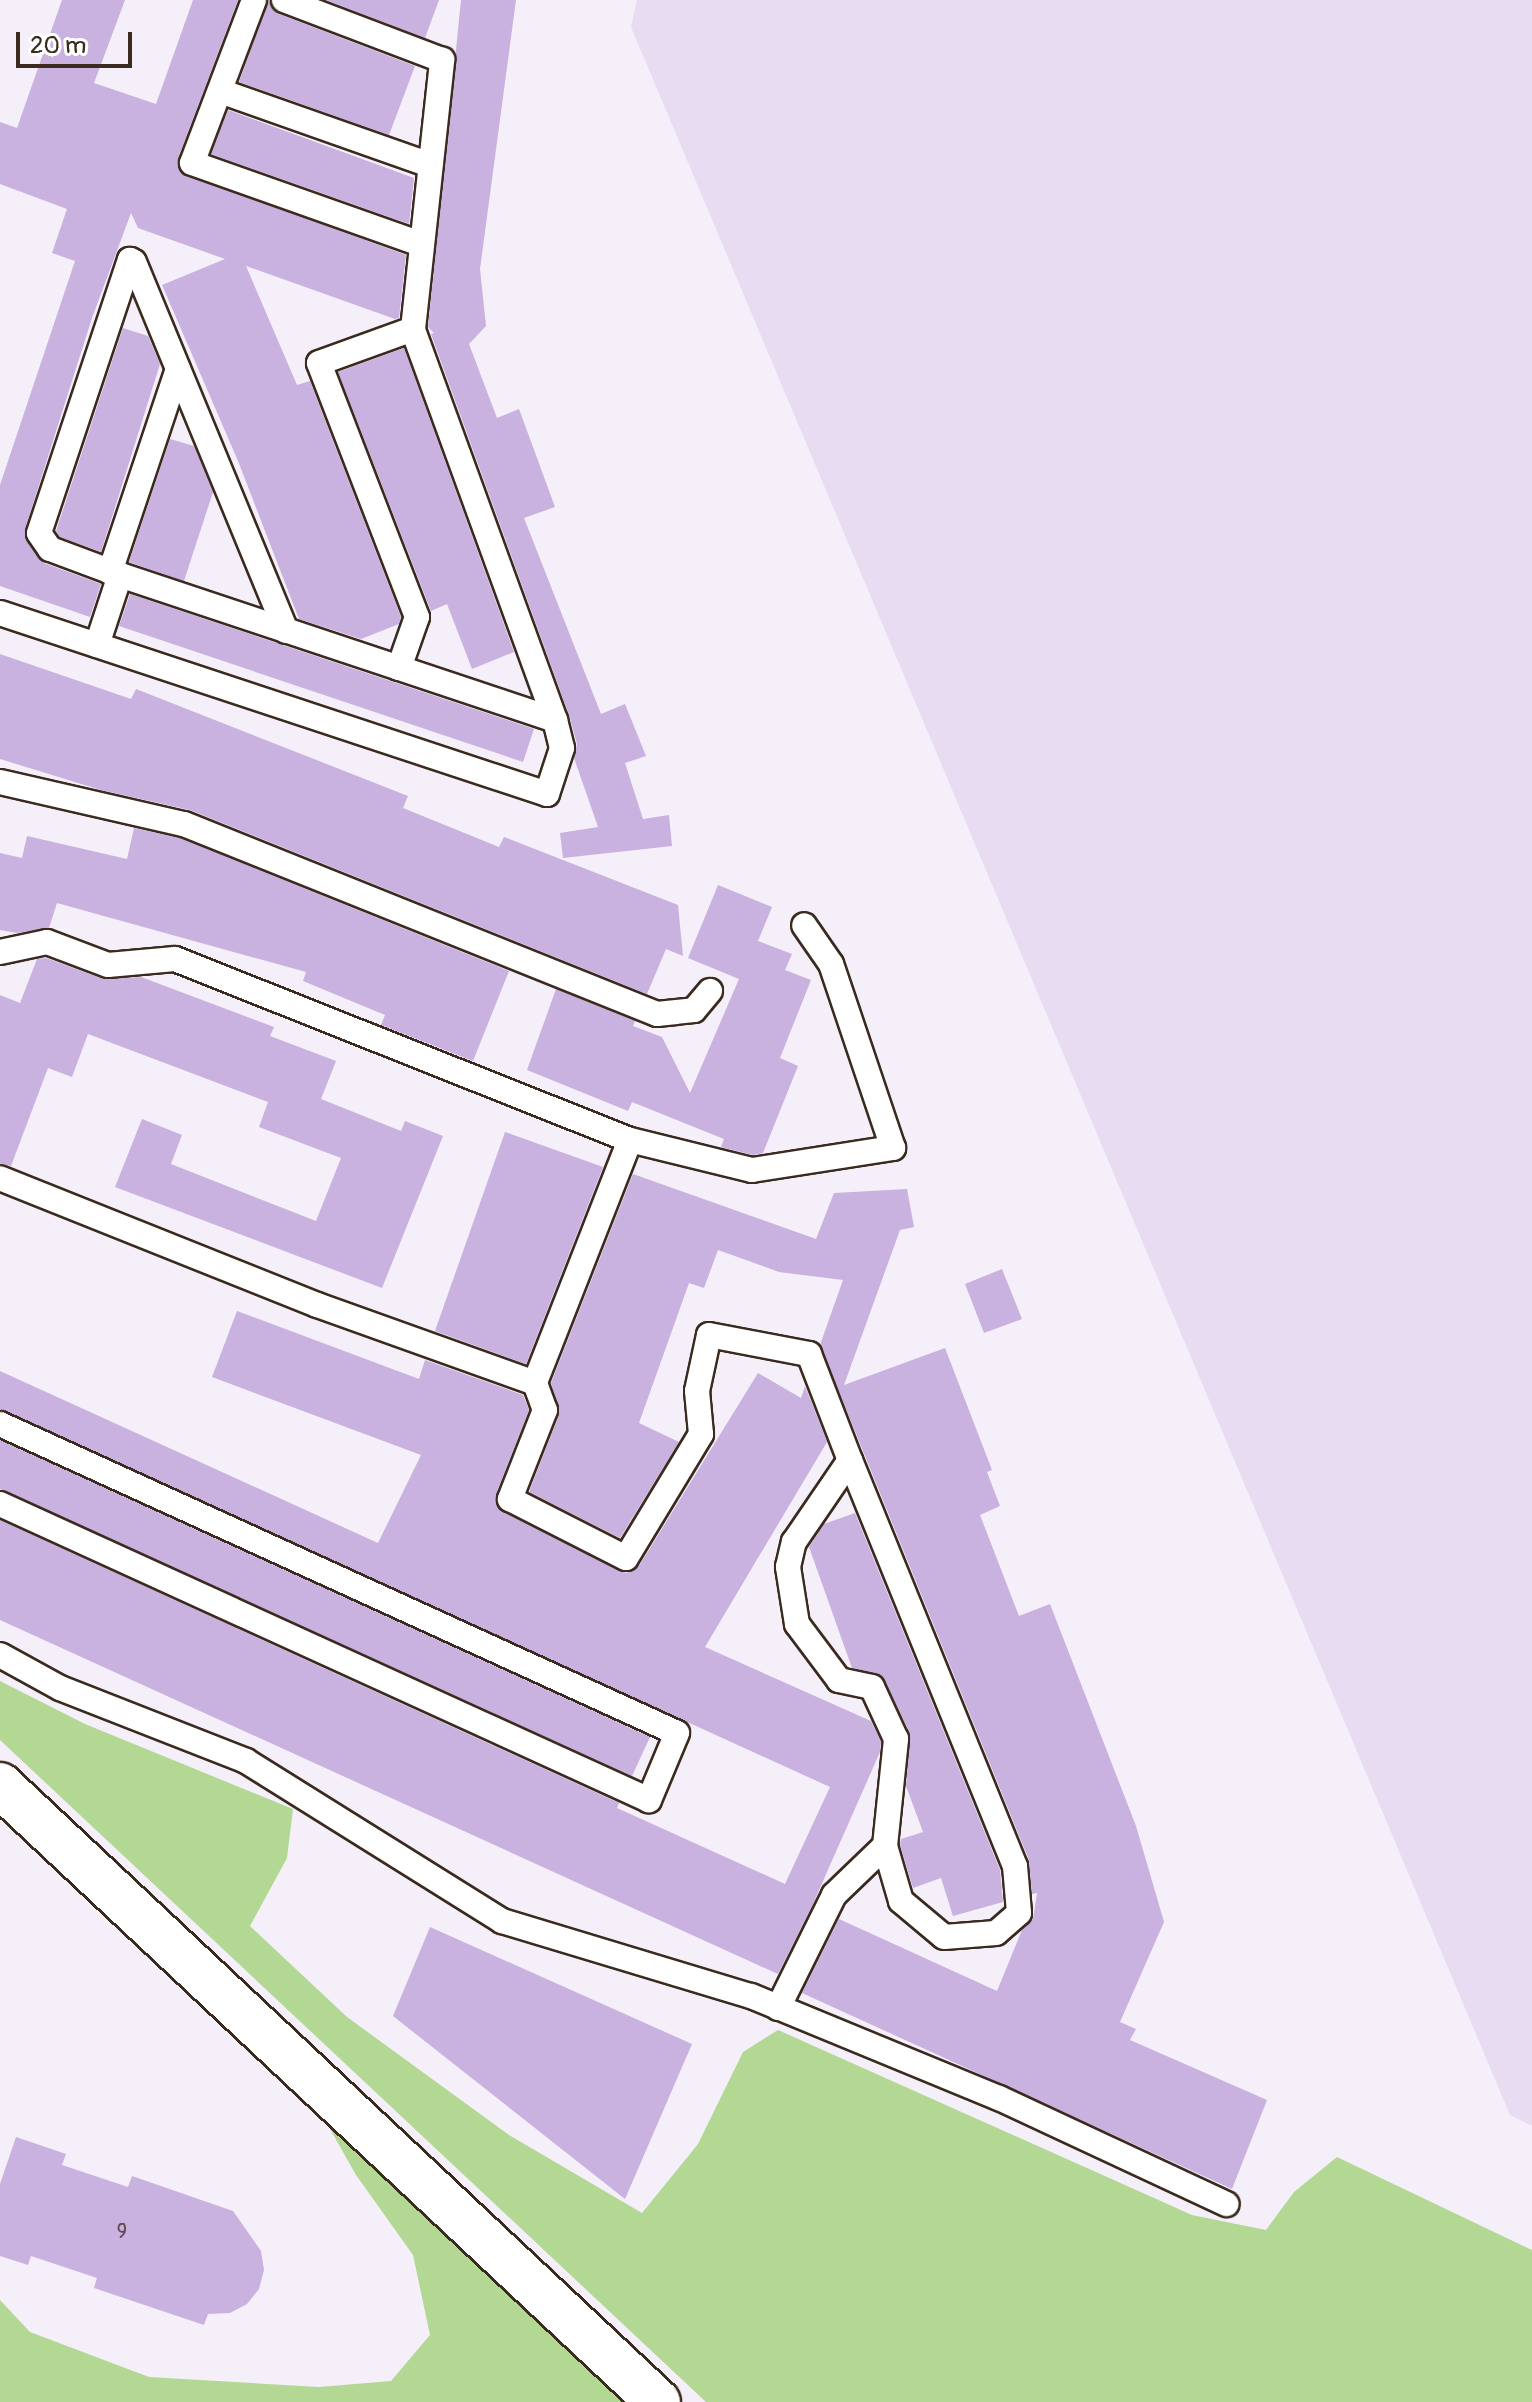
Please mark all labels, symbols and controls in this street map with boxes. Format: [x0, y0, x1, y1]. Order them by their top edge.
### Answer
scale bar [20, 16, 136, 66]
text: 20 m [30, 31, 86, 60]
house number: 9 [117, 2219, 127, 2243]

